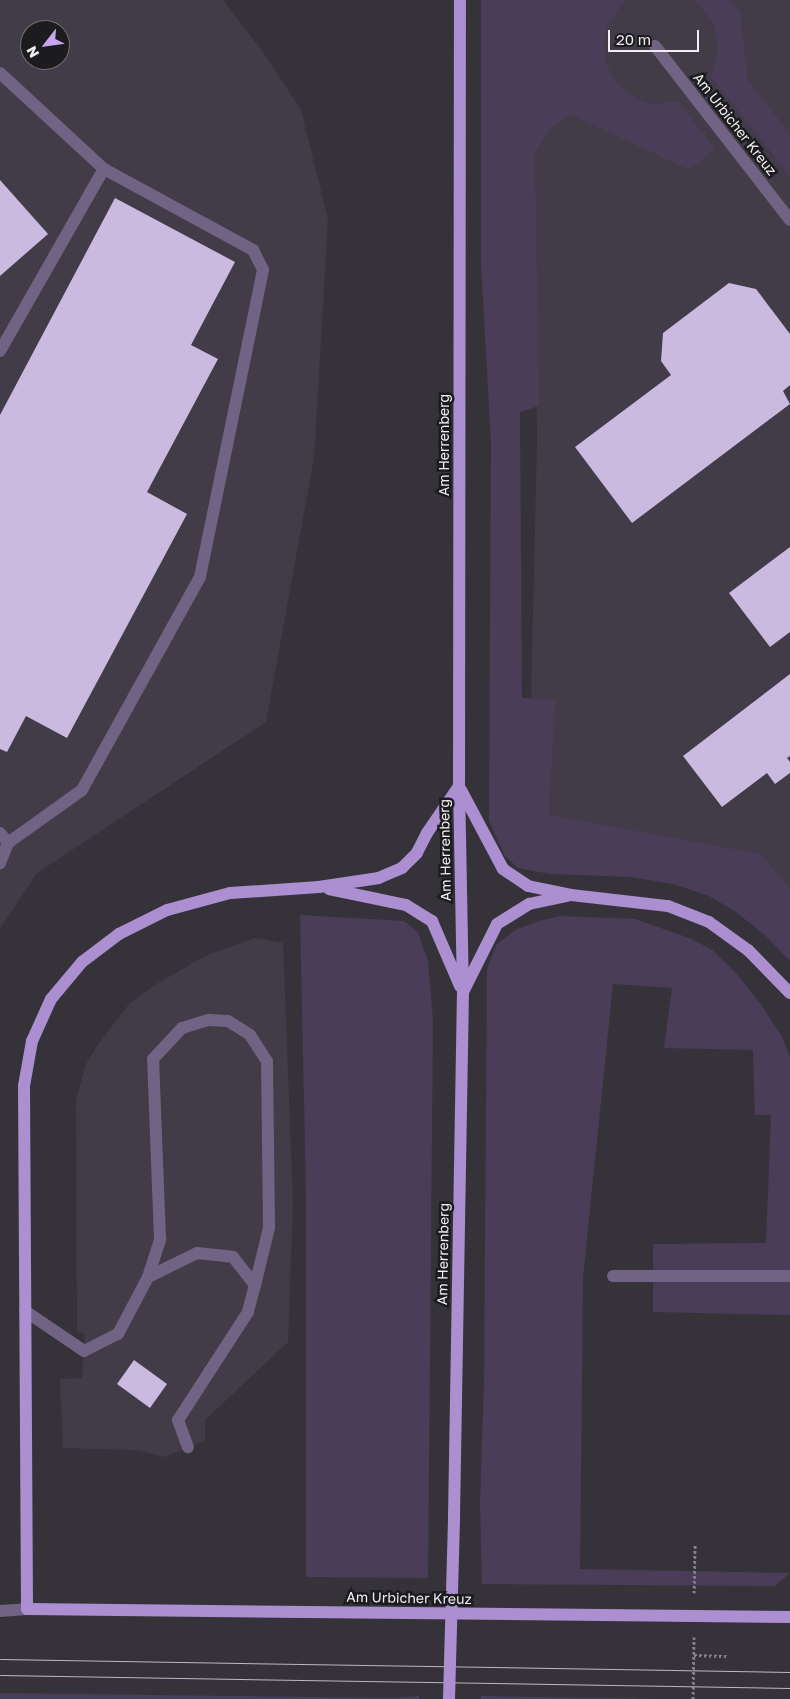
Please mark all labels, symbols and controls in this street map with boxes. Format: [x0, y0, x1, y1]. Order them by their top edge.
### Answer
north arrow [20, 20, 70, 70]
scale bar [610, 20, 701, 52]
text: 20 m [616, 30, 651, 48]
text: N [22, 43, 42, 61]
street label: Am Urbicher Kreuz [690, 69, 780, 179]
street label: Am Herrenberg [436, 394, 452, 496]
street label: Am Herrenberg [436, 799, 454, 901]
street label: Am Herrenberg [434, 1203, 452, 1305]
street label: Am Urbicher Kreuz [346, 1589, 472, 1607]

